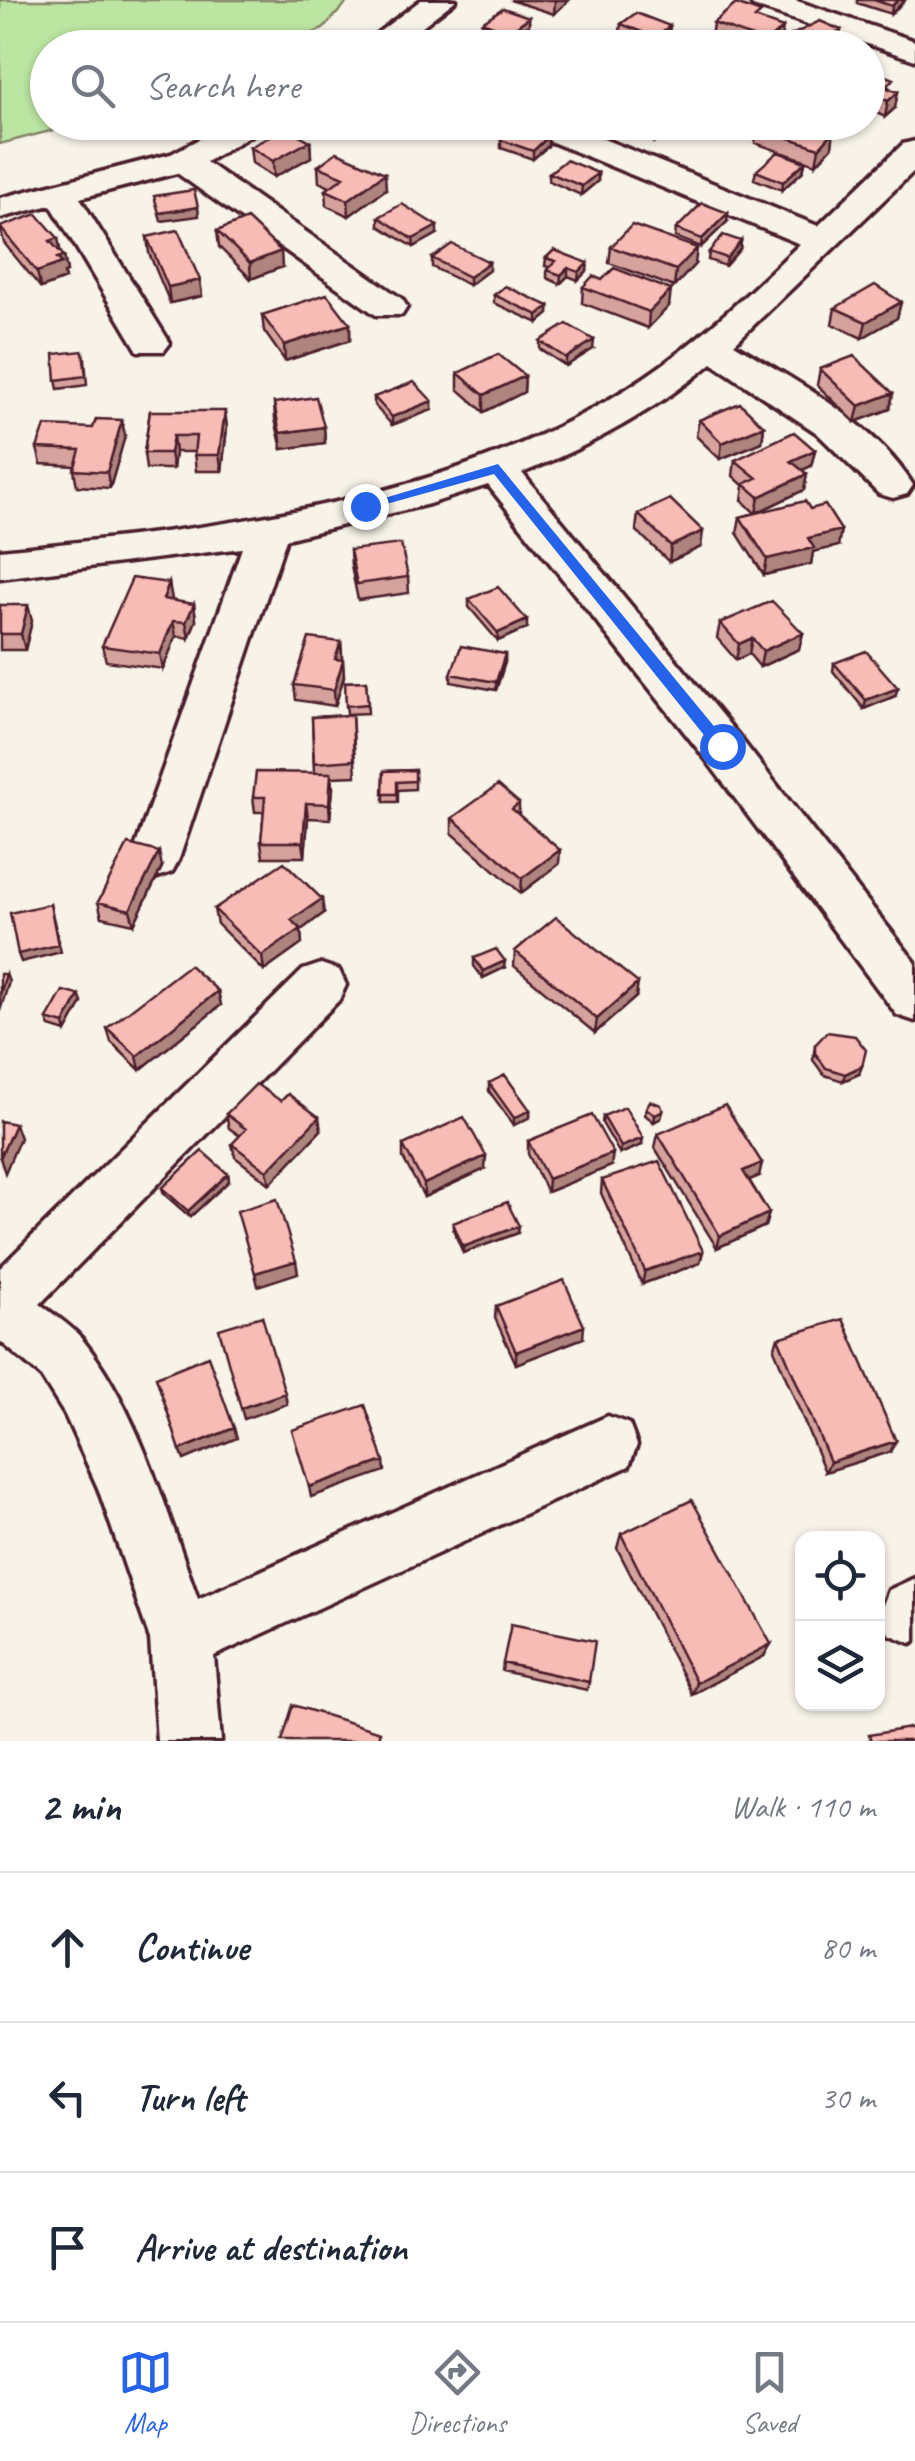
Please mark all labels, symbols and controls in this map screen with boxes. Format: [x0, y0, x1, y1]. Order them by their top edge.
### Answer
search box [30, 30, 885, 140]
icon: search [65, 58, 120, 113]
text: Search here [145, 62, 300, 109]
route end [343, 484, 389, 530]
route start [700, 724, 746, 770]
map controls [795, 1531, 885, 1711]
button: locate [795, 1531, 885, 1621]
button: layers [795, 1621, 885, 1711]
text: 2 min [40, 1780, 120, 1833]
text: Walk · 110 m [731, 1786, 875, 1827]
icon: ahead [40, 1920, 95, 1975]
text: Continue [135, 1924, 249, 1971]
text: 80 m [821, 1927, 875, 1968]
icon: left [40, 2070, 95, 2125]
text: Turn left [135, 2074, 245, 2121]
text: 30 m [821, 2077, 875, 2118]
icon: arrive [40, 2220, 95, 2275]
text: Arrive at destination [135, 2224, 407, 2271]
tab: Map [118, 2345, 173, 2440]
tab: Directions [409, 2345, 506, 2440]
tab: Saved [742, 2345, 797, 2440]

